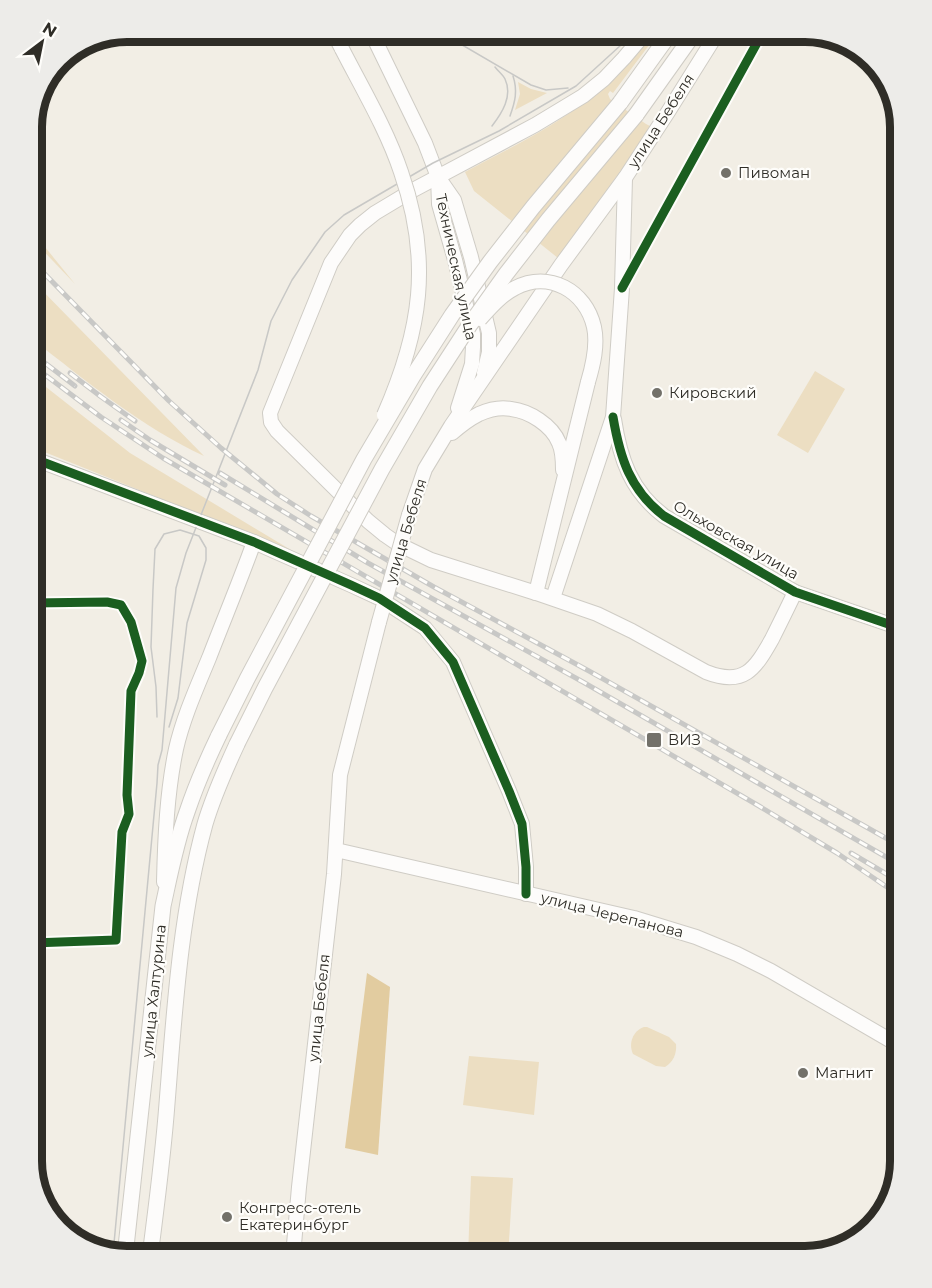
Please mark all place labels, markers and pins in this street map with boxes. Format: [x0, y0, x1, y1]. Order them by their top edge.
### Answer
place label: Пивоман [738, 163, 810, 182]
marker: Пивоман [719, 166, 733, 180]
place label: Кировский [669, 383, 756, 402]
marker: Кировский [650, 386, 664, 400]
place label: ВИЗ [668, 730, 701, 749]
marker: ВИЗ [645, 731, 663, 749]
place label: Магнит [815, 1063, 874, 1082]
marker: Магнит [796, 1066, 810, 1080]
place label: Конгресс-отель Екатеринбург [239, 1198, 361, 1234]
marker: Конгресс-отель Екатеринбург [220, 1210, 234, 1224]

